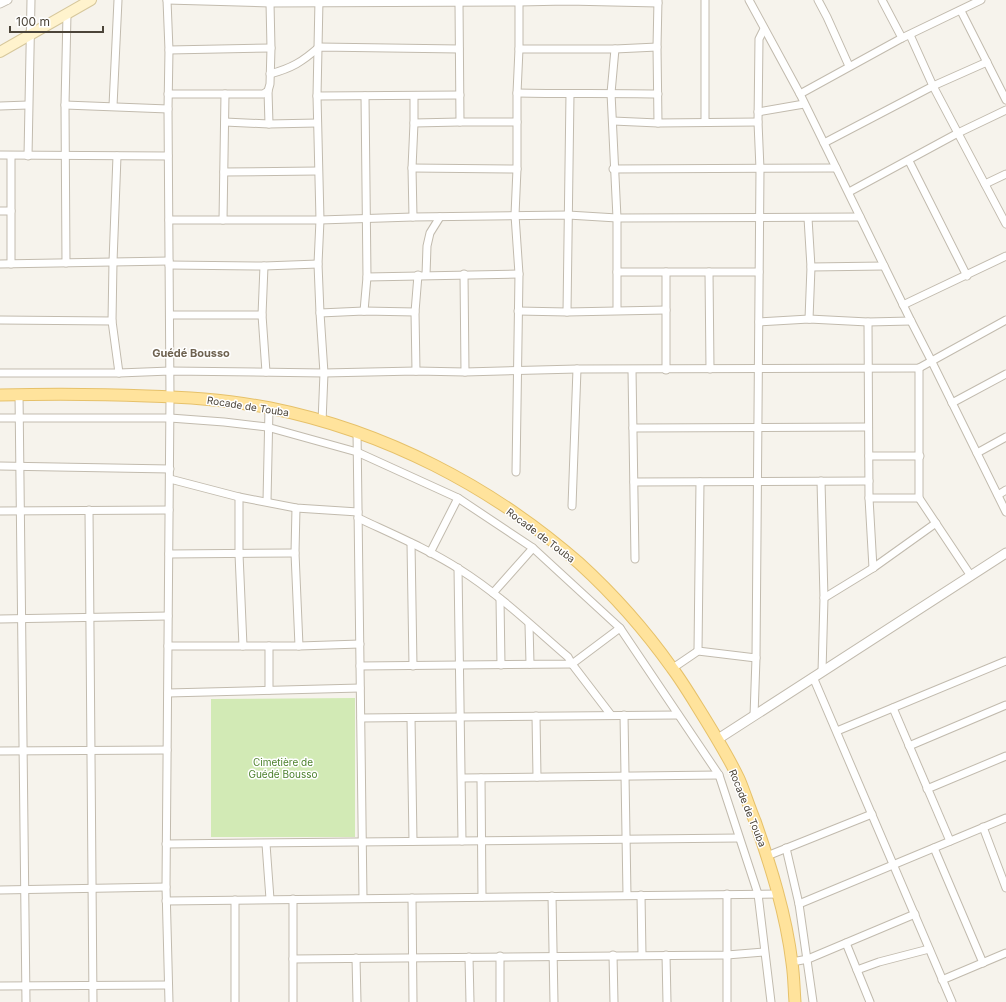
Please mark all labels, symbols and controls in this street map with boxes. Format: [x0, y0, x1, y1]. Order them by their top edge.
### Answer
scale bar [10, 8, 103, 34]
text: 100 m [16, 14, 50, 29]
district label: Guédé Bousso [152, 346, 230, 360]
street label: Rocade de Touba [206, 394, 290, 418]
street label: Rocade de Touba [504, 505, 578, 565]
park label: Cimetière de Guédé Bousso [249, 756, 317, 780]
street label: Rocade de Touba [727, 767, 769, 849]

